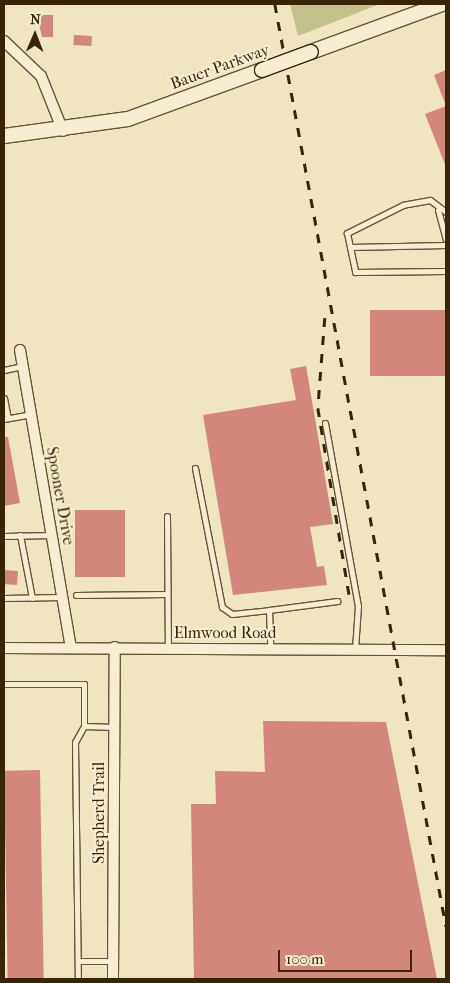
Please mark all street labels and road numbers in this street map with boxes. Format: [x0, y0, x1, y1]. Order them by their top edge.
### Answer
street label: Bauer Parkway [168, 40, 272, 94]
street label: Spooner Drive [42, 445, 78, 547]
street label: Elmwood Road [174, 623, 276, 643]
street label: Shepherd Trail [89, 762, 109, 864]

